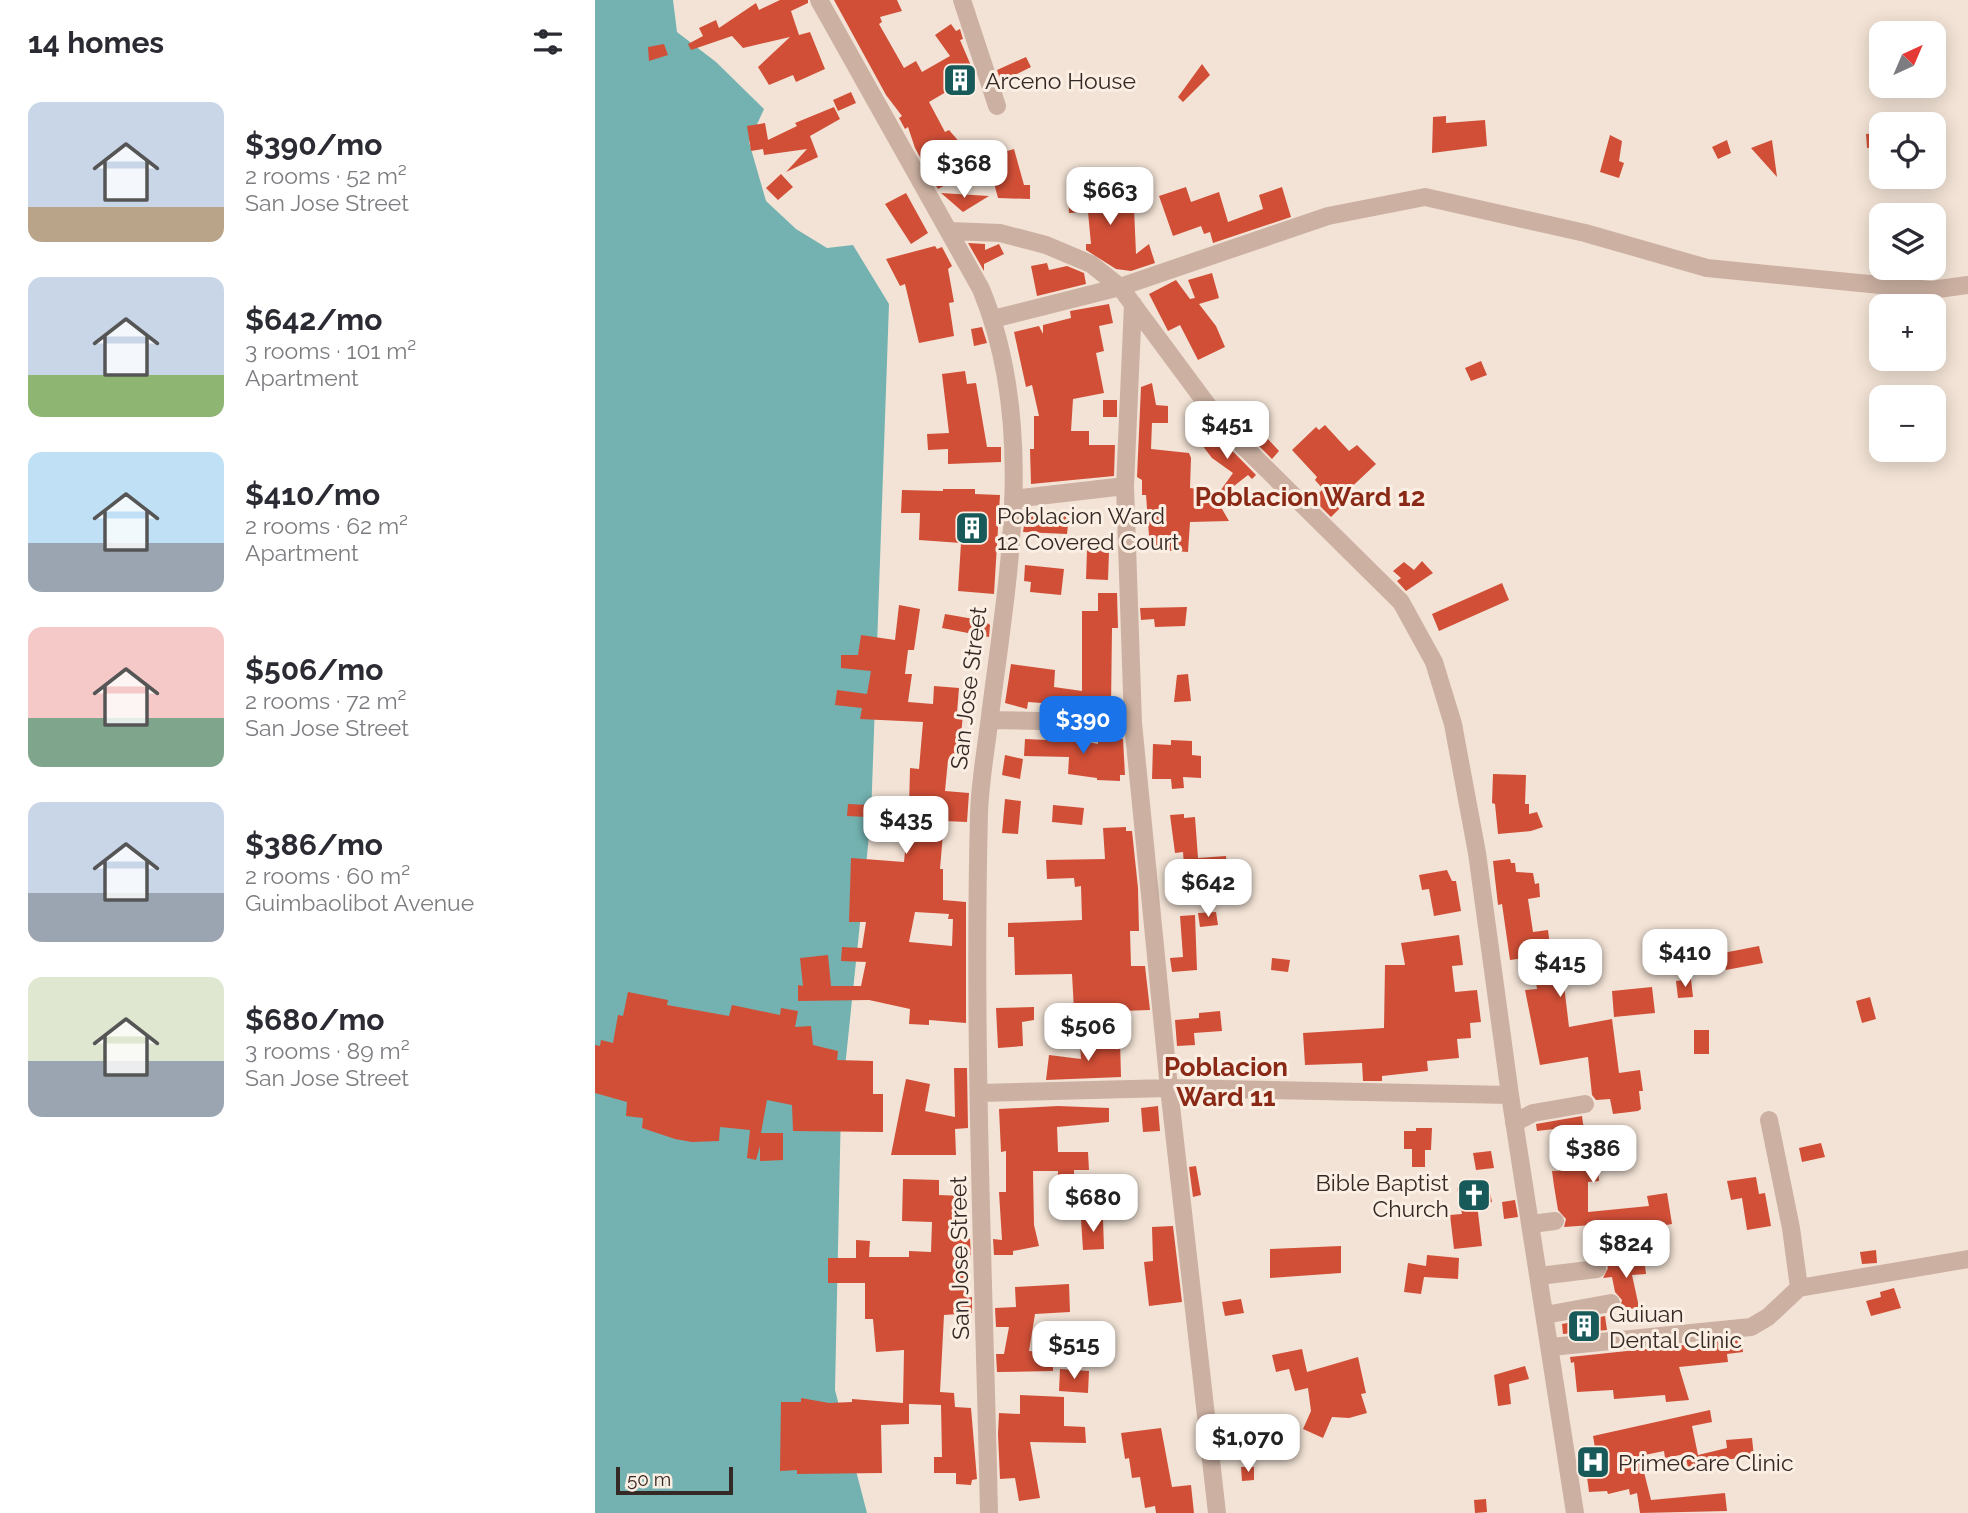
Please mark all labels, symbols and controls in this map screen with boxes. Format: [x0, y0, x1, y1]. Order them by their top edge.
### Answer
north arrow [1869, 21, 1946, 98]
map controls [1869, 21, 1946, 462]
icon: filters [529, 23, 567, 61]
text: 14 homes [28, 25, 164, 60]
building icon: Arceno House [941, 61, 979, 99]
place label: Arceno House [985, 67, 1136, 94]
button: locate [1869, 112, 1946, 189]
text: $390/mo [245, 127, 382, 162]
icon: home [84, 130, 168, 214]
pin: $368 [923, 140, 1005, 200]
text: $368 [936, 149, 992, 176]
text: 2 rooms · 52 m² [245, 162, 407, 189]
pin: $663 [1069, 168, 1151, 227]
text: $663 [1082, 176, 1138, 203]
text: San Jose Street [245, 189, 409, 216]
button: layers [1869, 203, 1946, 280]
button: + [1869, 294, 1946, 371]
text: $642/mo [245, 302, 382, 337]
icon: home [84, 305, 168, 389]
text: 3 rooms · 101 m² [245, 337, 416, 364]
text: Apartment [245, 364, 359, 391]
button: − [1869, 385, 1946, 462]
pin: $451 [1186, 402, 1268, 461]
text: $451 [1201, 410, 1253, 437]
text: $410/mo [245, 477, 380, 512]
icon: home [84, 480, 168, 564]
district label: Poblacion Ward 12 [1195, 482, 1425, 512]
place label: Poblacion Ward 12 Covered Court [997, 502, 1180, 555]
building icon: Poblacion Ward 12 Covered Court [953, 509, 991, 547]
text: 2 rooms · 62 m² [245, 512, 408, 539]
text: Apartment [245, 539, 359, 566]
street label: San Jose Street [945, 605, 991, 771]
text: $506/mo [245, 652, 383, 687]
icon: home [84, 655, 168, 739]
text: 2 rooms · 72 m² [245, 687, 406, 714]
pin: $390 [1042, 696, 1124, 756]
text: $390 [1056, 705, 1110, 732]
text: San Jose Street [245, 714, 409, 741]
pin: $435 [865, 796, 947, 856]
text: $435 [879, 805, 933, 832]
text: $386/mo [245, 827, 383, 862]
icon: home [84, 830, 168, 914]
pin: $642 [1167, 860, 1249, 919]
text: 2 rooms · 60 m² [245, 862, 410, 889]
text: $642 [1181, 868, 1235, 895]
text: Guimbaolibot Avenue [245, 889, 474, 916]
pin: $410 [1644, 930, 1726, 989]
text: $410 [1658, 938, 1712, 965]
pin: $415 [1519, 940, 1601, 999]
text: $415 [1534, 948, 1586, 975]
text: $680/mo [245, 1002, 385, 1037]
pin: $506 [1047, 1004, 1129, 1063]
icon: home [84, 1005, 168, 1089]
text: $506 [1060, 1012, 1116, 1039]
text: 3 rooms · 89 m² [245, 1037, 410, 1064]
district label: Poblacion Ward 11 [1164, 1052, 1288, 1112]
text: San Jose Street [245, 1064, 409, 1091]
pin: $386 [1552, 1126, 1634, 1185]
text: $386 [1565, 1134, 1621, 1161]
place label: Bible Baptist Church [1315, 1169, 1449, 1222]
pin: $680 [1052, 1174, 1134, 1234]
street label: San Jose Street [944, 1176, 974, 1340]
church icon: Bible Baptist Church [1455, 1176, 1493, 1214]
text: $680 [1065, 1183, 1121, 1210]
pin: $824 [1585, 1220, 1667, 1280]
text: $824 [1599, 1229, 1653, 1256]
place label: Guiuan Dental Clinic [1609, 1300, 1742, 1353]
building icon: Guiuan Dental Clinic [1565, 1307, 1603, 1345]
pin: $515 [1033, 1322, 1115, 1381]
text: $515 [1048, 1330, 1100, 1357]
pin: $1,070 [1191, 1414, 1305, 1474]
text: $1,070 [1212, 1423, 1284, 1450]
hospital icon: PrimeCare Clinic [1574, 1443, 1612, 1481]
place label: PrimeCare Clinic [1618, 1449, 1794, 1476]
scale bar [616, 1464, 733, 1496]
text: 50 m [627, 1468, 671, 1490]

